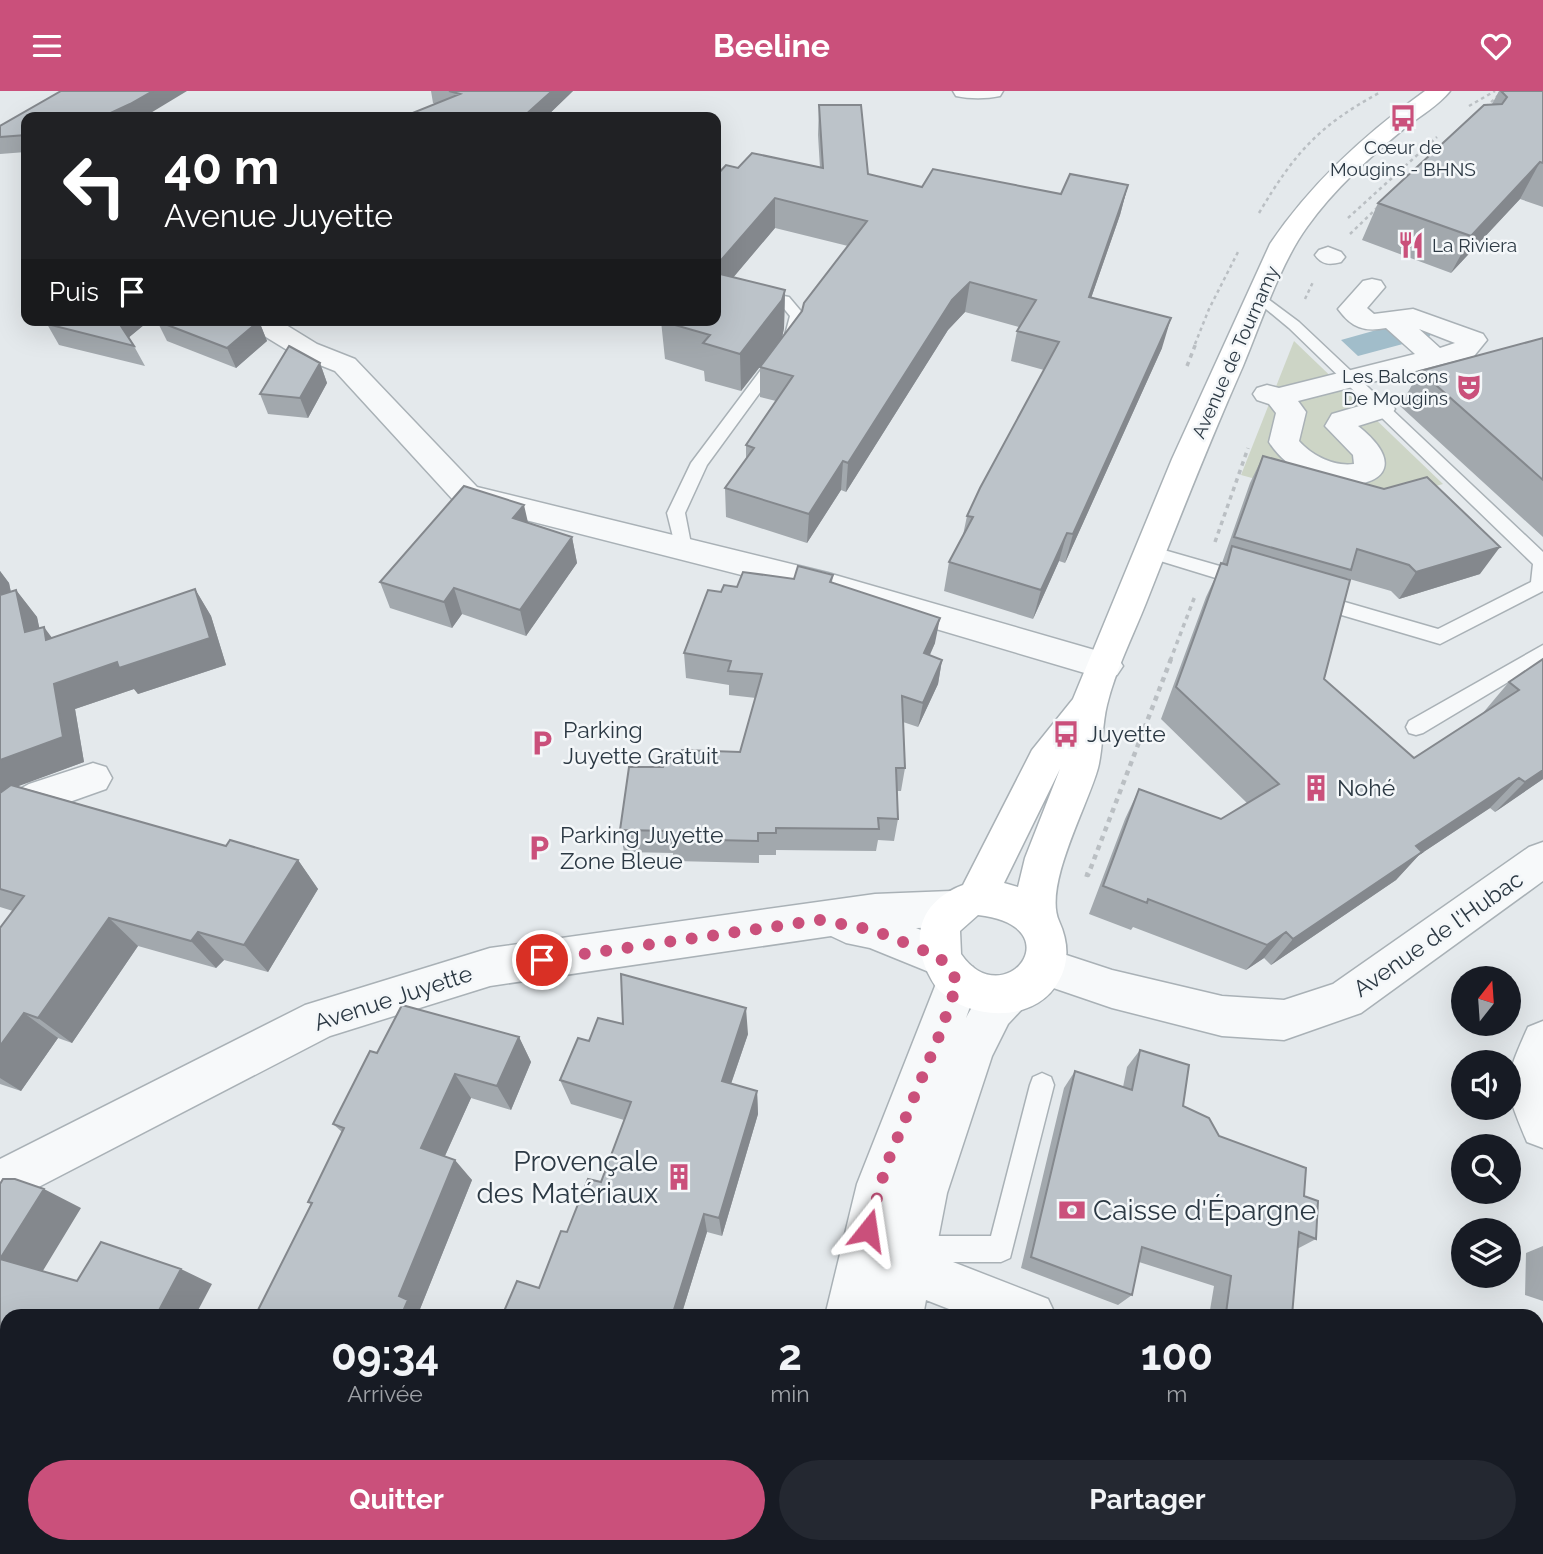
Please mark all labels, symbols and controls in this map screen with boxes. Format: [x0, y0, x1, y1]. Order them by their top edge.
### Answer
icon: menu [28, 27, 66, 65]
text: Beeline [713, 27, 830, 64]
icon: heart [1477, 27, 1515, 65]
bus stop icon: Cœur de Mougins - BHNS [1388, 103, 1418, 133]
place label: Cœur de Mougins - BHNS [1330, 136, 1476, 180]
text: 40 m [164, 138, 279, 195]
icon: left [49, 140, 140, 231]
text: Avenue Juyette [164, 197, 393, 234]
restaurant icon: La Riviera [1396, 230, 1426, 260]
place label: La Riviera [1432, 234, 1517, 256]
street label: Avenue de Tournamy [1187, 262, 1283, 442]
icon: arrive [113, 273, 151, 311]
text: Puis [49, 277, 99, 307]
place label: Les Balcons De Mougins [1342, 365, 1448, 409]
theatre icon: Les Balcons De Mougins [1454, 372, 1484, 402]
place label: Parking Juyette Gratuit [563, 716, 719, 769]
bus stop icon: Juyette [1051, 719, 1081, 749]
place label: Juyette [1087, 720, 1166, 747]
parking icon: Parking Juyette Gratuit [527, 728, 557, 758]
building icon: Nohé [1301, 773, 1331, 803]
place label: Nohé [1337, 774, 1395, 801]
place label: Parking Juyette Zone Bleue [560, 821, 724, 874]
parking icon: Parking Juyette Zone Bleue [524, 833, 554, 863]
street label: Avenue de l'Hubac [1348, 865, 1528, 1002]
pin [512, 930, 572, 990]
icon: arrive [523, 941, 561, 979]
street label: Avenue Juyette [310, 959, 475, 1036]
north arrow [1451, 966, 1521, 1036]
map controls [1451, 966, 1521, 1288]
button: sound [1451, 1050, 1521, 1120]
button: search [1451, 1134, 1521, 1204]
place label: Provençale des Matériaux [476, 1145, 658, 1210]
building icon: Provençale des Matériaux [664, 1162, 694, 1192]
position arrow [831, 1193, 905, 1267]
place label: Caisse d'Épargne [1093, 1194, 1316, 1227]
bank icon: Caisse d'Épargne [1057, 1195, 1087, 1225]
button: layers [1451, 1218, 1521, 1288]
text: 09:34 [331, 1331, 439, 1380]
text: 2 [778, 1331, 802, 1380]
text: 100 [1141, 1331, 1213, 1380]
text: Arrivée [347, 1380, 423, 1407]
text: min [770, 1380, 810, 1407]
text: m [1166, 1380, 1187, 1407]
button: Quitter [28, 1460, 765, 1540]
button: Partager [779, 1460, 1516, 1540]

